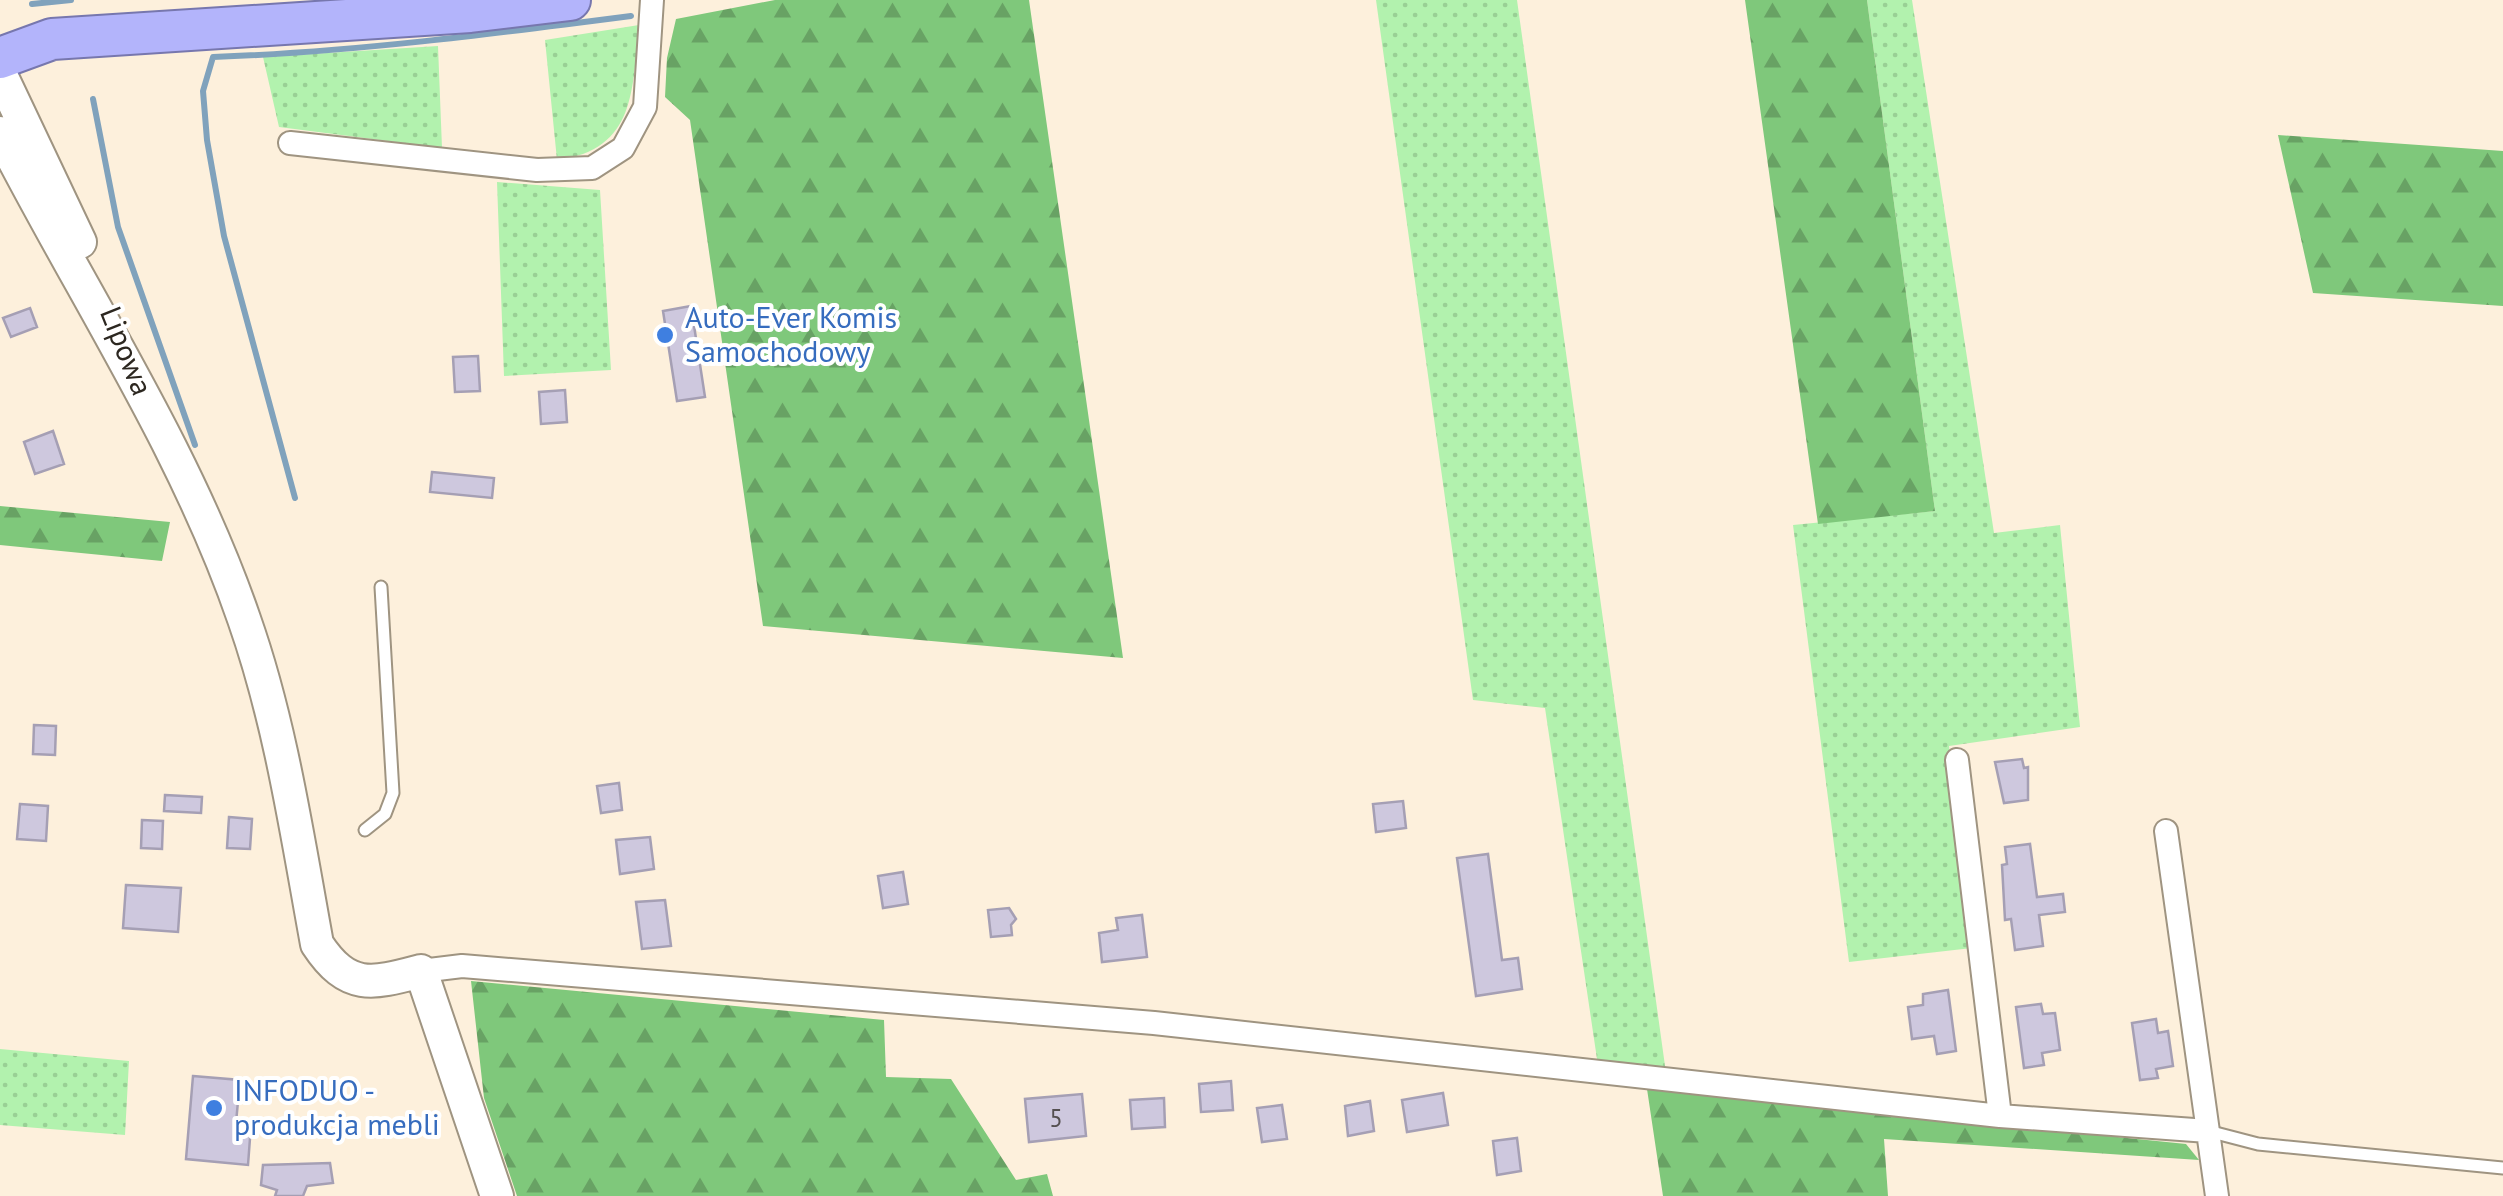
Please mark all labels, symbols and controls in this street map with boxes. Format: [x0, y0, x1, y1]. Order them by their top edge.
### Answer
place label: Auto-Ever Komis Samochodowy [685, 297, 897, 370]
street label: Lipowa [92, 300, 163, 401]
marker: Auto-Ever Komis Samochodowy [654, 324, 676, 346]
place label: INFODUO - produkcja mebli [234, 1070, 440, 1143]
marker: INFODUO - produkcja mebli [203, 1097, 225, 1119]
house number: 5 [1049, 1102, 1063, 1134]

